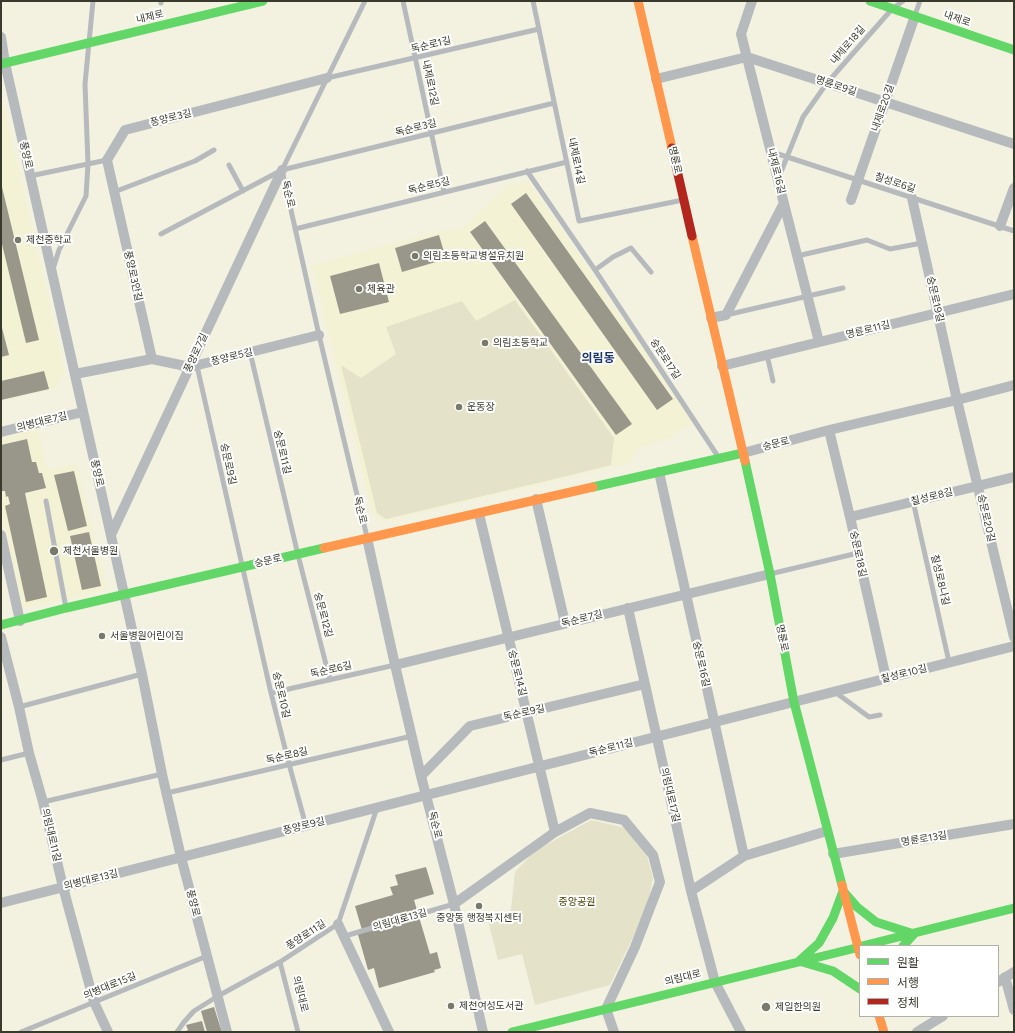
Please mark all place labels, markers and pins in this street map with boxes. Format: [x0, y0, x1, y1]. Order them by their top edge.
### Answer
place label: 제천중학교 [26, 234, 72, 246]
marker: 제천중학교 [13, 235, 23, 245]
place label: 의림초등학교병설유치원 [423, 250, 524, 262]
marker: 의림초등학교병설유치원 [410, 251, 420, 261]
place label: 체육관 [367, 283, 395, 295]
marker: 체육관 [354, 284, 364, 294]
place label: 의림초등학교 [493, 337, 548, 349]
marker: 의림초등학교 [480, 338, 490, 348]
place label: 운동장 [467, 401, 495, 413]
marker: 운동장 [454, 402, 464, 412]
marker: 제천서울병원 [48, 545, 60, 557]
place label: 제천서울병원 [63, 545, 118, 557]
place label: 서울병원어린이집 [110, 630, 184, 642]
marker: 서울병원어린이집 [97, 631, 107, 641]
marker: 중앙동 행정복지센터 [474, 901, 484, 911]
place label: 중앙동 행정복지센터 [436, 912, 522, 924]
place label: 제천여성도서관 [459, 1000, 523, 1012]
marker: 제천여성도서관 [446, 1001, 456, 1011]
marker: 제일한의원 [760, 1001, 772, 1013]
place label: 제일한의원 [775, 1001, 821, 1013]

